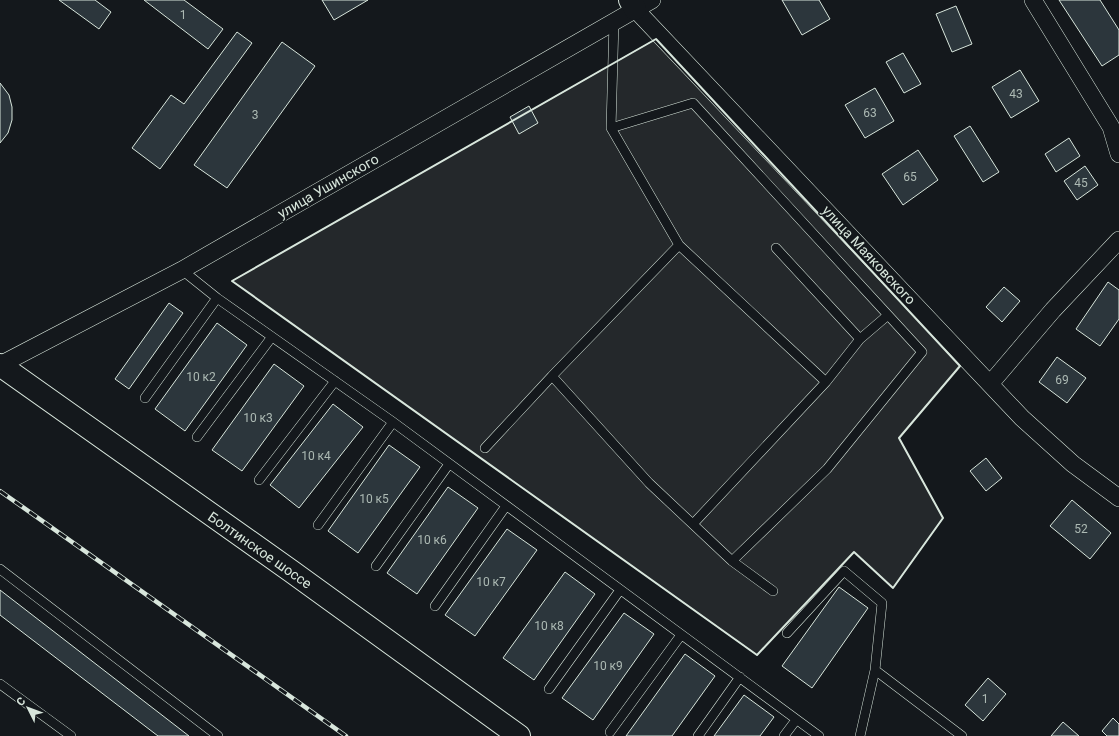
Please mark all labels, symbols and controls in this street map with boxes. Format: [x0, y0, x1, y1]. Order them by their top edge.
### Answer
house number: 1 [180, 8, 186, 22]
house number: 43 [1009, 87, 1023, 101]
house number: 63 [863, 106, 877, 120]
house number: 3 [252, 108, 258, 122]
street label: улица Ушинского [275, 151, 381, 221]
house number: 65 [903, 170, 917, 184]
house number: 45 [1074, 176, 1088, 190]
street label: улица Маяковского [819, 202, 919, 308]
house number: 10 к2 [186, 370, 216, 384]
house number: 69 [1055, 373, 1069, 387]
house number: 10 к3 [243, 411, 273, 425]
house number: 10 к4 [301, 449, 331, 463]
house number: 10 к5 [359, 492, 389, 506]
street label: Болтинское шоссе [205, 508, 315, 592]
house number: 52 [1074, 522, 1088, 536]
house number: 10 к6 [417, 533, 447, 547]
house number: 10 к7 [476, 575, 506, 589]
house number: 10 к8 [534, 619, 564, 633]
house number: 10 к9 [593, 659, 623, 673]
north arrow [8, 688, 48, 728]
house number: 1 [982, 692, 988, 706]
text: С [14, 695, 28, 709]

